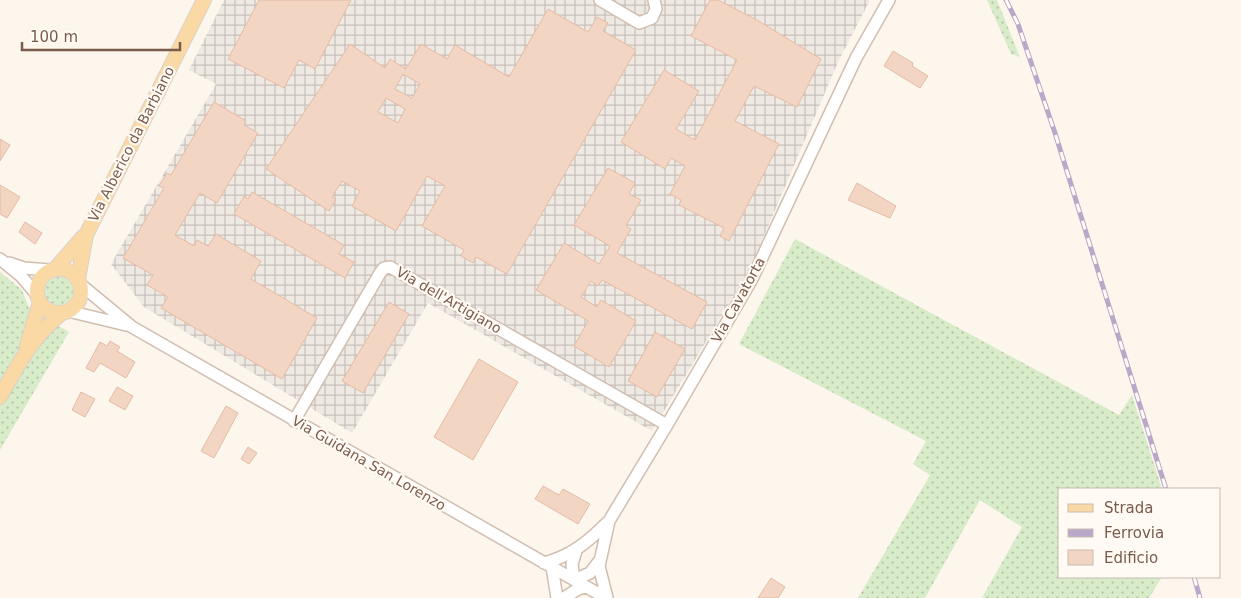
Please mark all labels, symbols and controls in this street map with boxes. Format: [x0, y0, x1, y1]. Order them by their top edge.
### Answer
scale bar [22, 20, 180, 52]
text: 100 m [30, 28, 78, 46]
street label: Via Alberico da Barbiano [85, 64, 177, 224]
street label: Via Cavatorta [708, 254, 768, 346]
street label: Via dell'Artigiano [394, 263, 504, 337]
street label: Via Guidana San Lorenzo [289, 412, 449, 514]
legend [1058, 488, 1221, 578]
text: Strada [1104, 499, 1153, 517]
text: Ferrovia [1104, 524, 1164, 542]
text: Edificio [1104, 549, 1158, 567]

